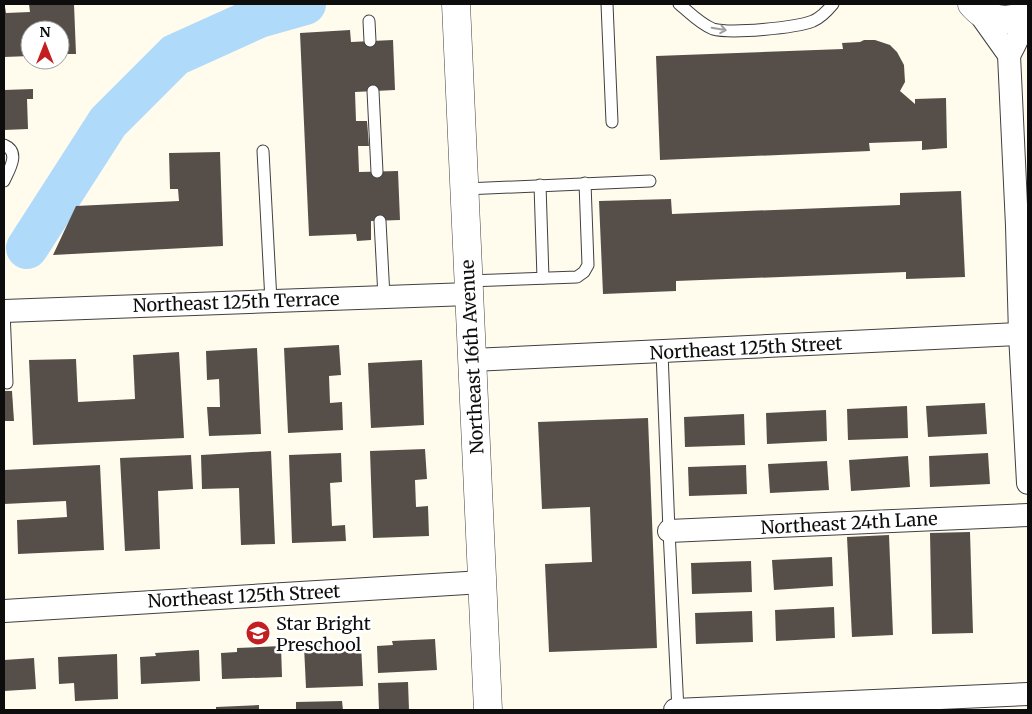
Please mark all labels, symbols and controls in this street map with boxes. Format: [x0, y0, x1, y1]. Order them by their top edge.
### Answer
north arrow [20, 20, 70, 70]
text: N [39, 23, 51, 41]
one-way arrow [711, 25, 727, 35]
street label: Northeast 16th Avenue [455, 259, 489, 455]
street label: Northeast 125th Terrace [132, 287, 340, 317]
street label: Northeast 125th Street [649, 331, 843, 365]
street label: Northeast 24th Lane [760, 507, 938, 539]
street label: Northeast 125th Street [147, 579, 341, 613]
place label: Star Bright Preschool [276, 612, 371, 656]
school or university icon: Star Bright Preschool [245, 620, 271, 646]

